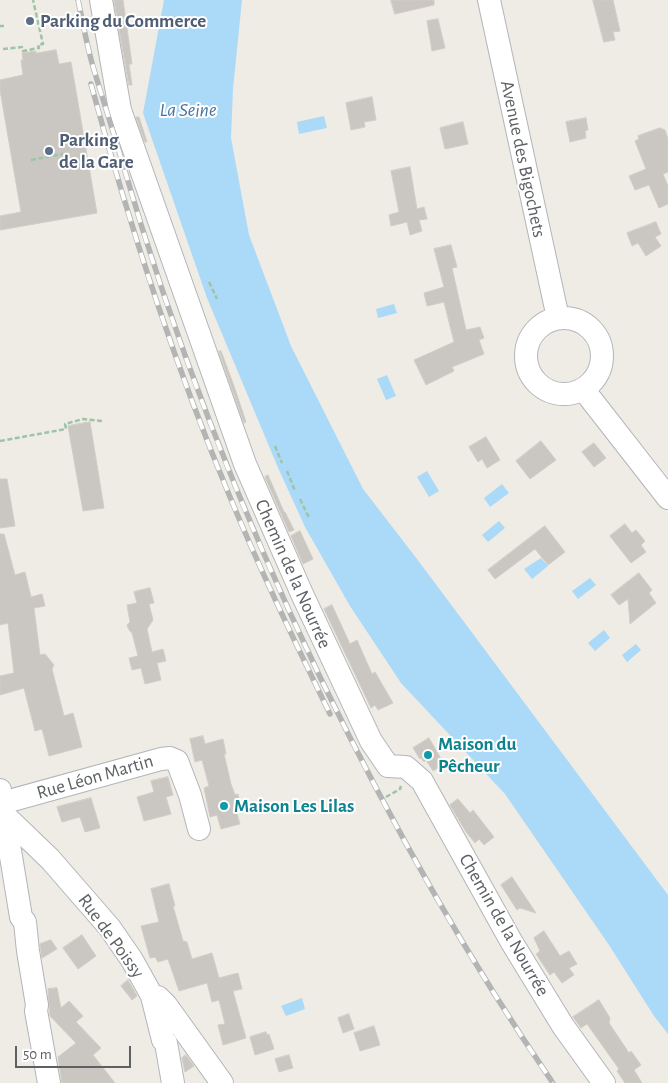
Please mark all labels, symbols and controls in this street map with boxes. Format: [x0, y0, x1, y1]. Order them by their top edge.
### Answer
place label: Parking du Commerce [40, 10, 206, 32]
marker: Parking du Commerce [24, 15, 36, 27]
street label: Avenue des Bigochets [495, 79, 551, 239]
water label: La Seine [160, 98, 216, 122]
place label: Parking de la Gare [59, 129, 134, 173]
marker: Parking de la Gare [43, 145, 55, 157]
street label: Chemin de la Nourrée [250, 496, 336, 652]
place label: Maison du Pêcheur [438, 733, 516, 777]
street label: Rue Léon Martin [34, 749, 156, 805]
marker: Maison du Pêcheur [422, 749, 434, 761]
place label: Maison Les Lilas [234, 795, 354, 817]
marker: Maison Les Lilas [218, 800, 230, 812]
street label: Chemin de la Nourrée [454, 850, 554, 1000]
street label: Rue de Poissy [73, 889, 149, 983]
scale bar [18, 1036, 134, 1068]
text: 50 m [23, 1047, 52, 1062]

